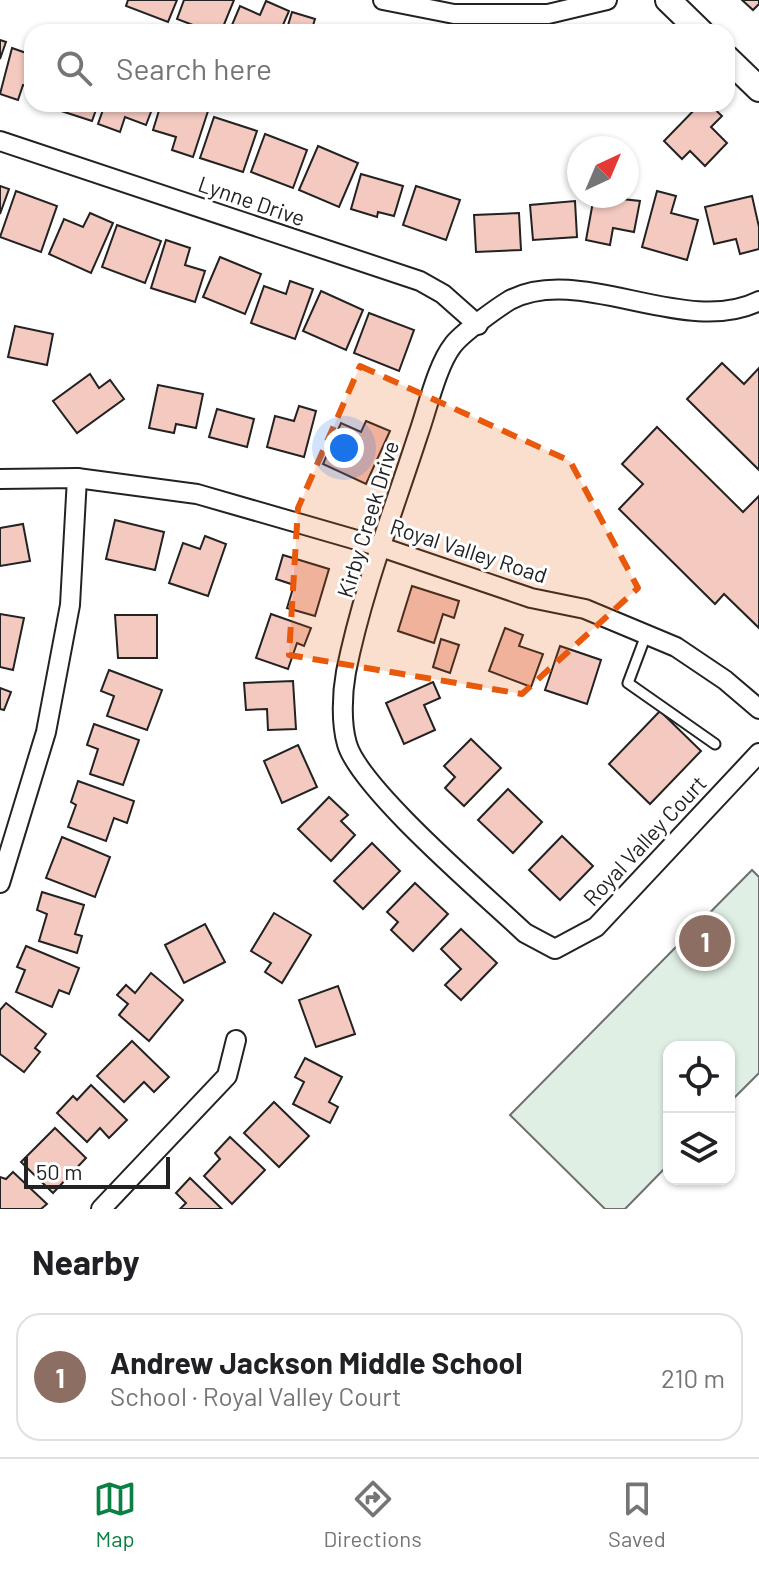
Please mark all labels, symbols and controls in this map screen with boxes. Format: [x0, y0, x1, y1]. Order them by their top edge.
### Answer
search box [24, 24, 735, 112]
icon: search [52, 46, 96, 90]
text: Search here [116, 50, 272, 86]
north arrow [567, 136, 639, 208]
street label: Lynne Drive [195, 170, 309, 230]
your location [324, 428, 364, 468]
street label: Kirby Creek Drive [331, 437, 403, 601]
street label: Royal Valley Road [387, 512, 551, 588]
street label: Royal Valley Court [577, 770, 711, 910]
pin: 1 [679, 911, 731, 971]
map controls [663, 1041, 735, 1185]
button: locate [663, 1041, 735, 1113]
button: layers [663, 1113, 735, 1185]
scale bar [24, 1153, 170, 1189]
text: 50 m [36, 1158, 82, 1184]
text: Nearby [32, 1241, 140, 1282]
text: Andrew Jackson Middle School [110, 1344, 523, 1380]
text: 1 [55, 1362, 65, 1393]
text: 210 m [661, 1362, 725, 1393]
text: School · Royal Valley Court [110, 1380, 402, 1411]
tab: Map [93, 1477, 137, 1551]
tab: Directions [323, 1477, 422, 1551]
tab: Saved [608, 1477, 666, 1551]

